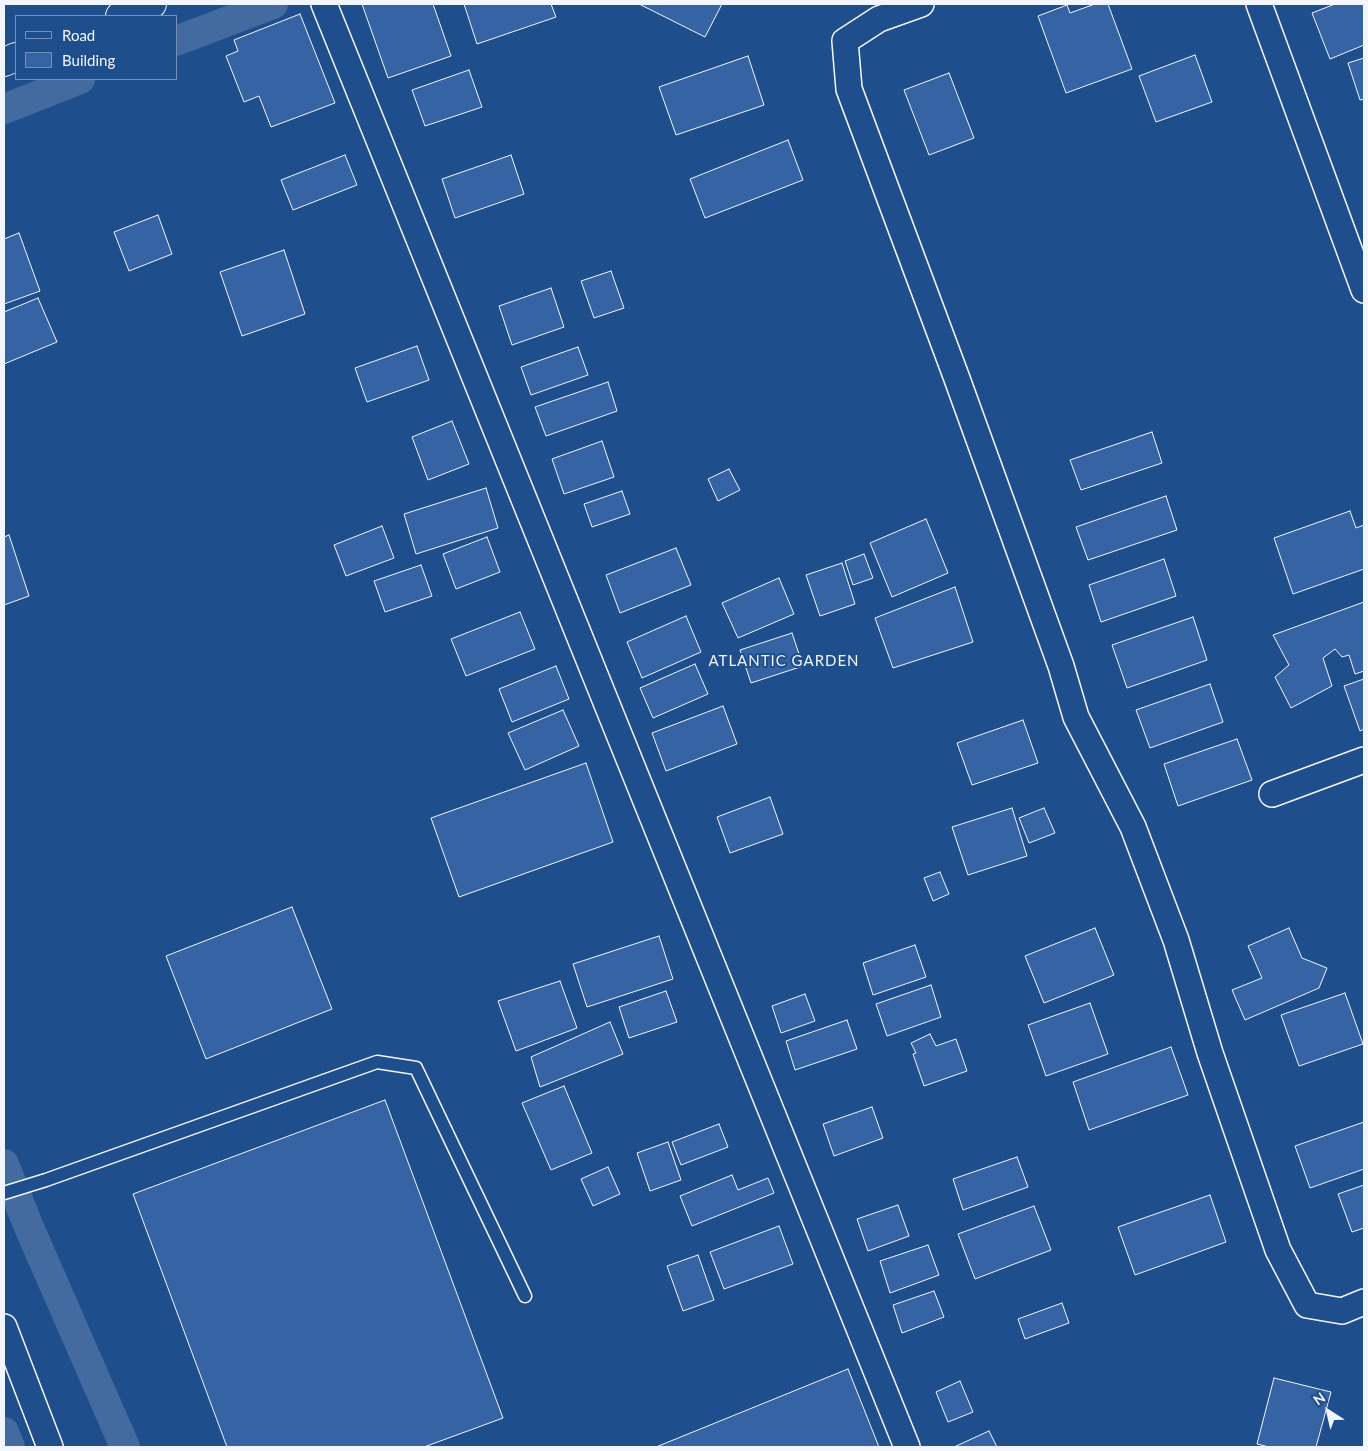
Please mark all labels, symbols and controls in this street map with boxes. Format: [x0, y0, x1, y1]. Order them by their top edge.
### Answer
legend [15, 15, 178, 80]
text: Road [62, 26, 95, 44]
text: Building [62, 51, 115, 69]
district label: ATLANTIC GARDEN [707, 652, 861, 670]
north arrow [1303, 1386, 1353, 1436]
text: N [1310, 1388, 1328, 1408]

